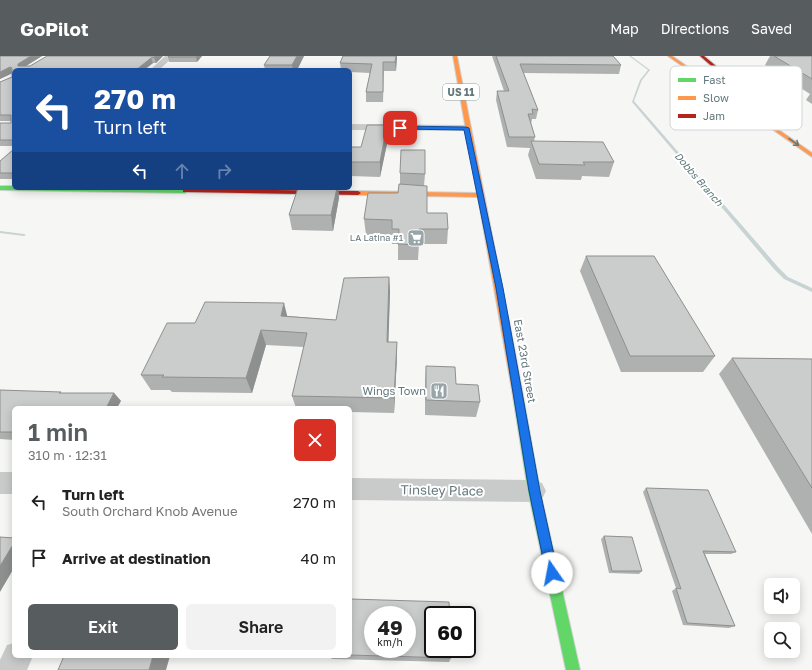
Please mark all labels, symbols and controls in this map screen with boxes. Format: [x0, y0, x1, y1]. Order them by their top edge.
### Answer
text: GoPilot [20, 17, 88, 40]
text: Map [610, 20, 639, 37]
text: Directions [661, 20, 729, 37]
text: Saved [751, 20, 792, 37]
legend [670, 66, 802, 130]
text: Fast [703, 73, 726, 86]
text: 270 m [94, 82, 176, 115]
icon: left [28, 84, 80, 136]
road number: US 11 [443, 84, 479, 100]
text: Slow [703, 91, 729, 104]
text: Jam [703, 109, 725, 122]
pin [383, 111, 417, 145]
text: Turn left [94, 116, 167, 138]
icon: arrive [389, 117, 411, 139]
one-way arrow [788, 138, 799, 146]
water label: Dobbs Branch [672, 150, 726, 209]
icon: left [129, 160, 151, 182]
icon: ahead [171, 160, 193, 182]
icon: right [213, 160, 235, 182]
supermarket icon: LA Latina #1 [406, 228, 426, 248]
place label: LA Latina #1 [350, 232, 404, 243]
street label: East 23rd Street [512, 318, 539, 404]
restaurant icon: Wings Town [429, 381, 449, 401]
place label: Wings Town [362, 384, 426, 397]
text: 1 min [28, 417, 88, 446]
button: close [294, 419, 336, 461]
text: 310 m · 12:31 [28, 447, 107, 463]
street label: Tinsley Place [400, 481, 484, 499]
text: Turn left [62, 485, 124, 503]
icon: left [28, 491, 50, 513]
text: 270 m [293, 493, 336, 511]
text: South Orchard Knob Avenue [62, 503, 238, 519]
icon: arrive [28, 547, 50, 569]
text: Arrive at destination [62, 549, 211, 567]
text: 40 m [301, 549, 336, 567]
position arrow [531, 552, 573, 594]
map controls [764, 578, 800, 658]
button: sound [764, 578, 800, 614]
button: Exit [28, 604, 178, 650]
button: Share [186, 604, 336, 650]
speed limit sign: 60 [424, 606, 476, 658]
text: 49 [377, 615, 403, 639]
button: search [764, 622, 800, 658]
text: km/h [377, 636, 403, 648]

